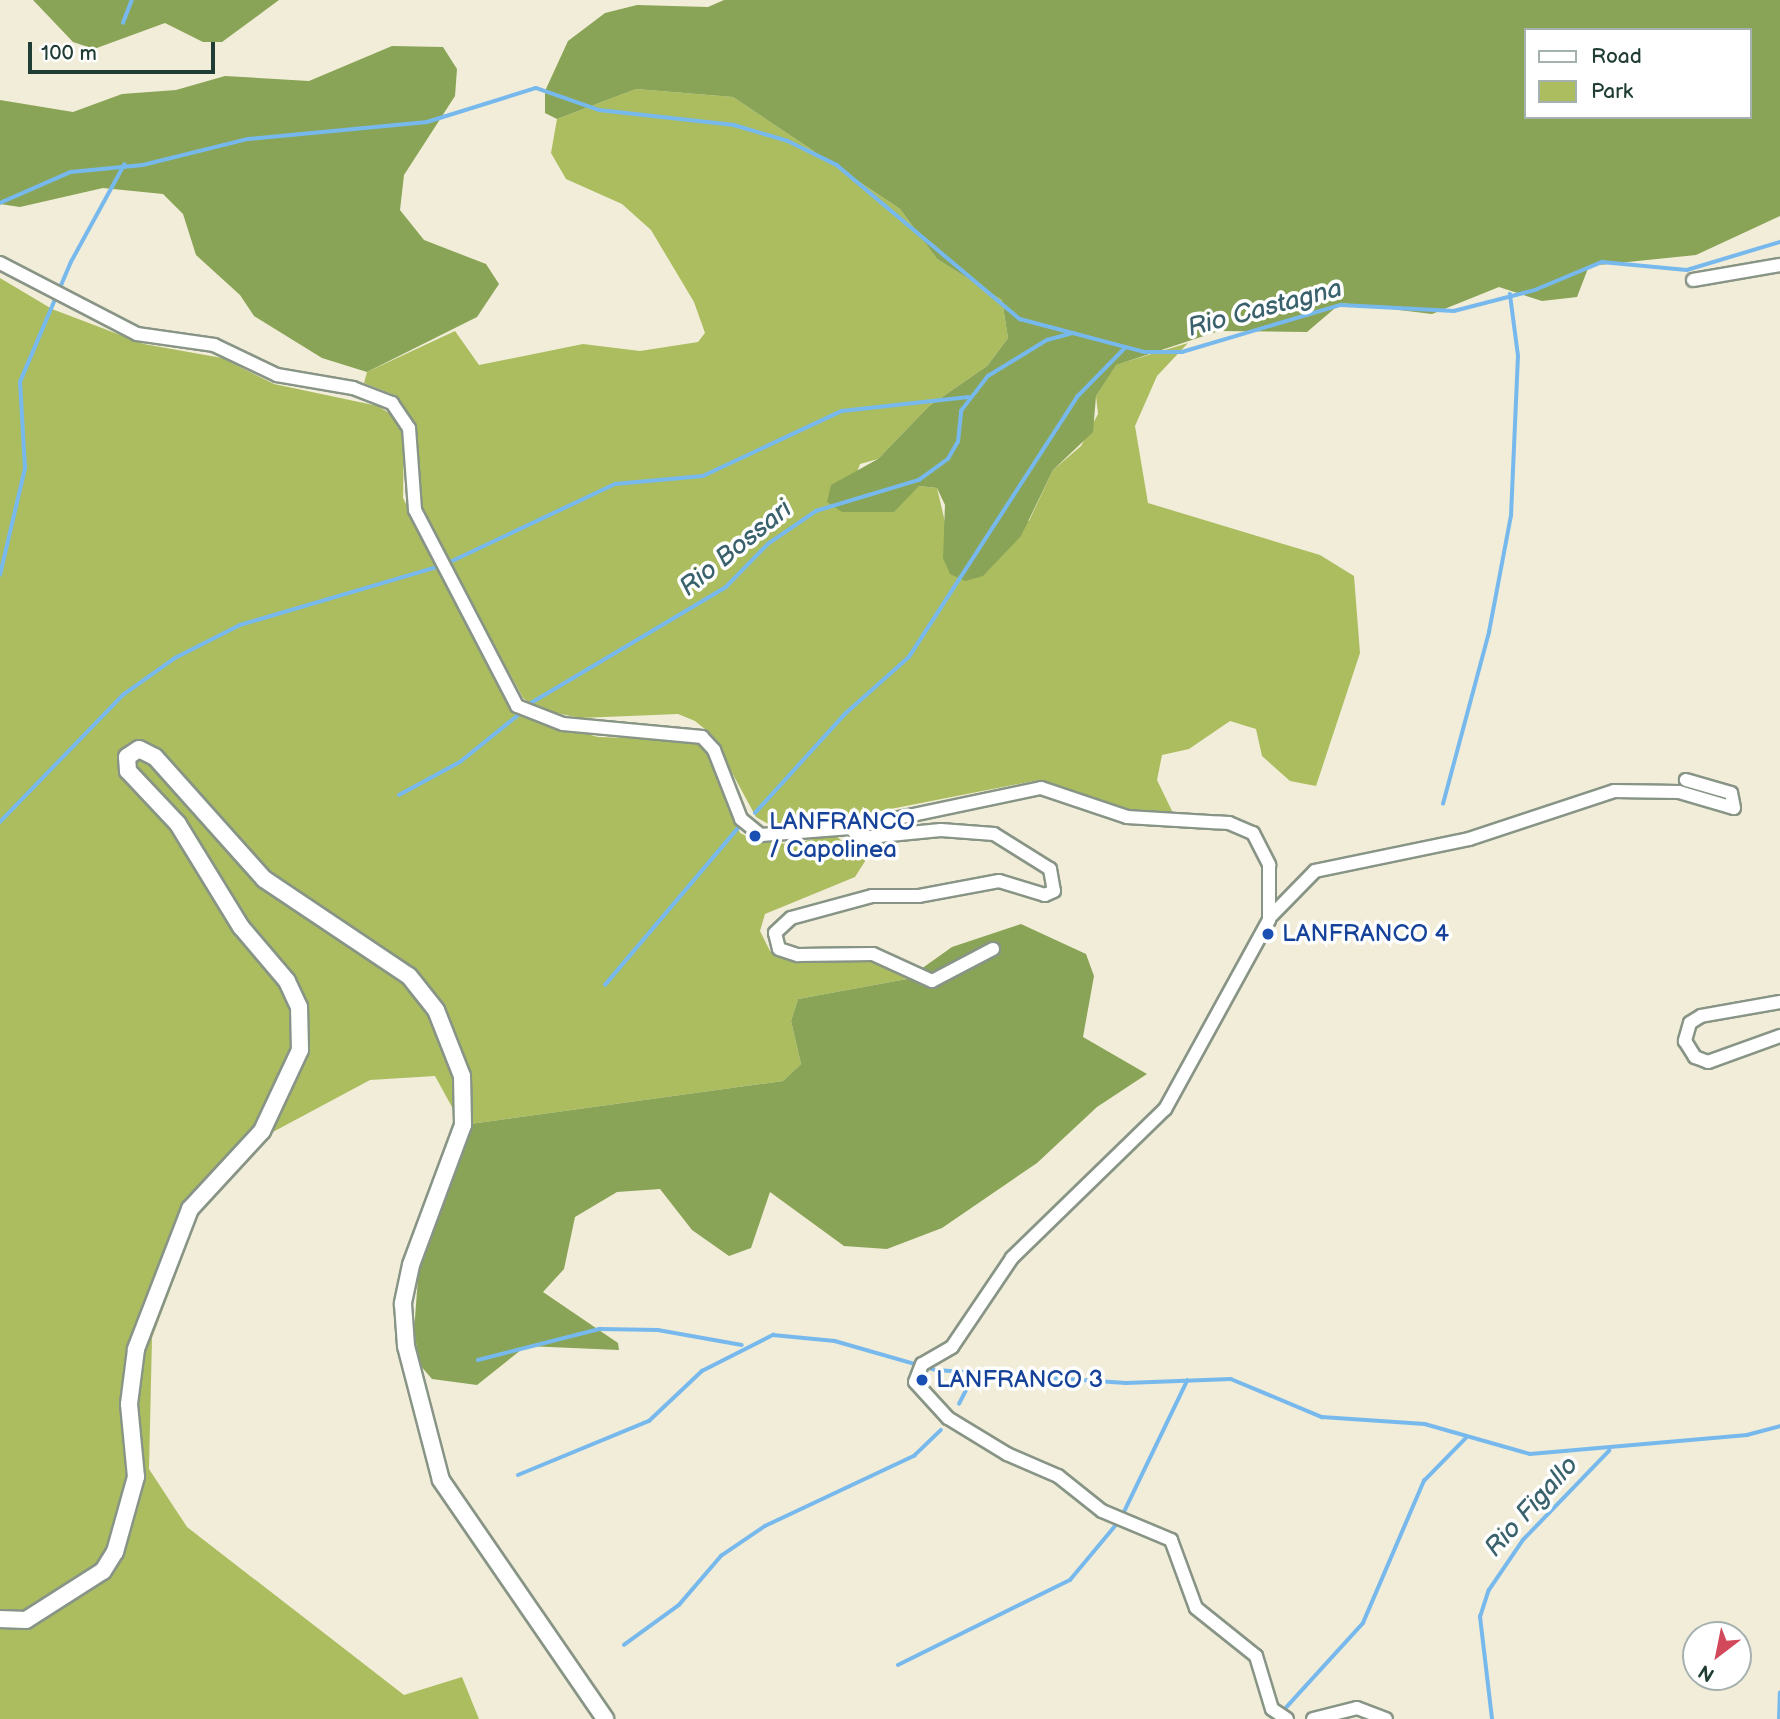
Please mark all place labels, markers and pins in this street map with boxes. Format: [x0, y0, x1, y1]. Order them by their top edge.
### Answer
place label: LANFRANCO / Capolinea [769, 808, 915, 864]
marker: LANFRANCO / Capolinea [747, 828, 763, 844]
place label: LANFRANCO 4 [1282, 920, 1449, 948]
marker: LANFRANCO 4 [1260, 926, 1276, 942]
place label: LANFRANCO 3 [936, 1366, 1103, 1394]
marker: LANFRANCO 3 [914, 1372, 930, 1388]

